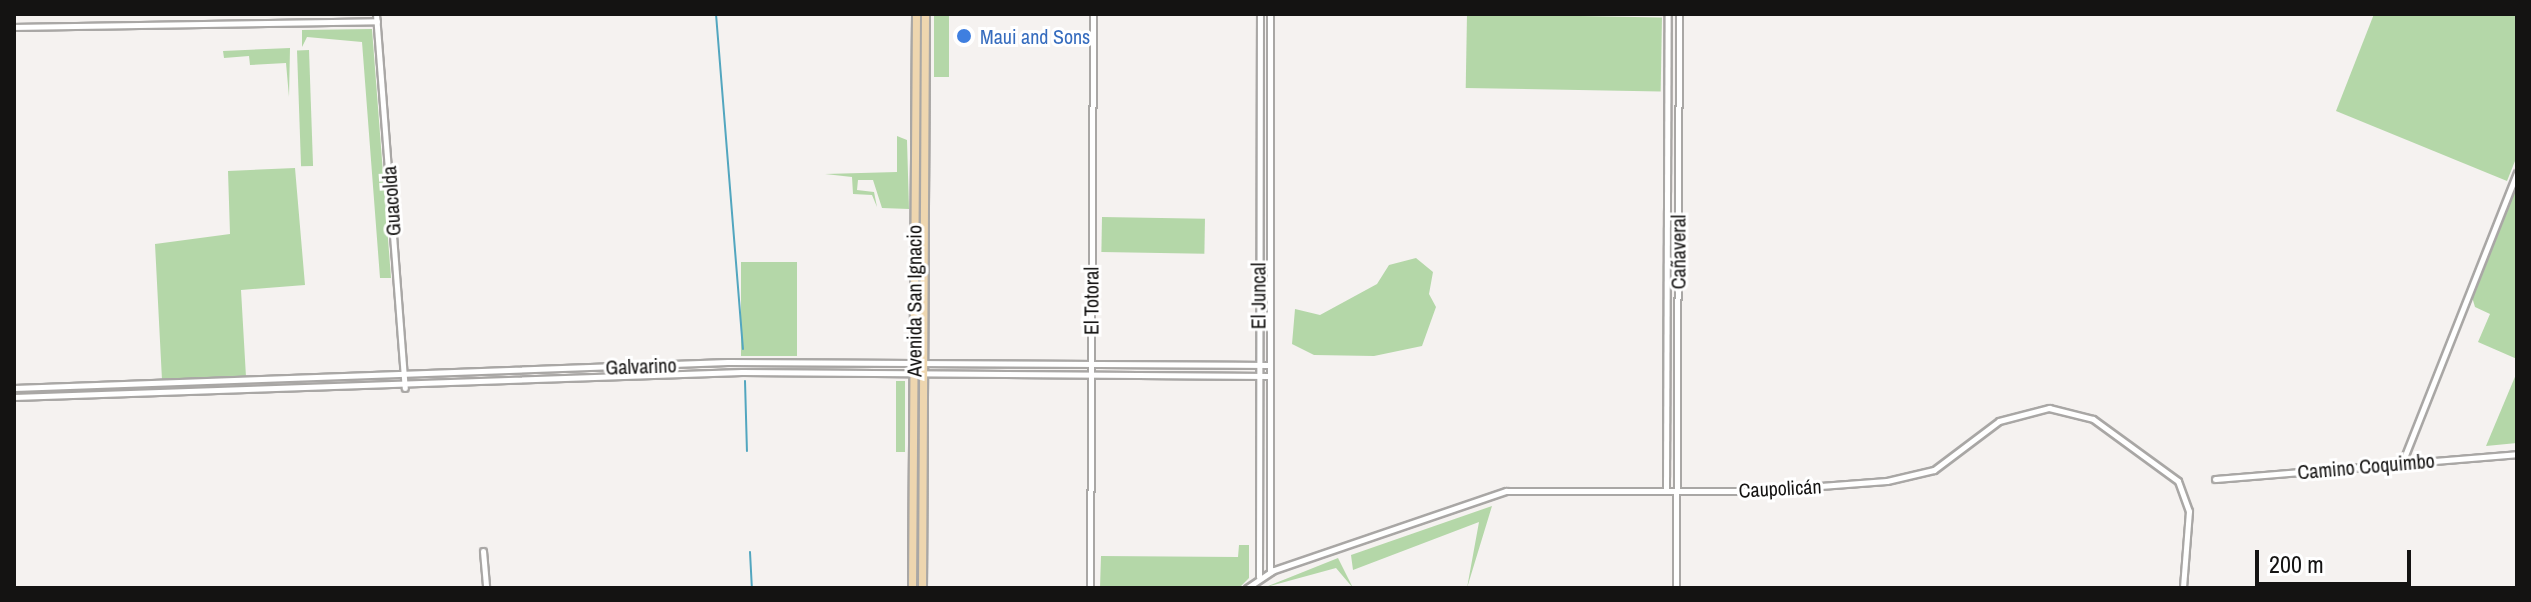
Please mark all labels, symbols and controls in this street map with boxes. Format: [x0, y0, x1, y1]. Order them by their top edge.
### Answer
place label: Maui and Sons [980, 24, 1090, 48]
marker: Maui and Sons [955, 27, 973, 45]
street label: Guacolda [377, 165, 405, 237]
street label: Cañaveral [1666, 215, 1690, 289]
street label: Avenida San Ignacio [902, 225, 926, 377]
street label: El Juncal [1246, 263, 1270, 329]
street label: El Totoral [1079, 267, 1103, 335]
street label: Galvarino [605, 353, 677, 379]
street label: Camino Coquimbo [2296, 448, 2436, 484]
street label: Caupolicán [1738, 474, 1822, 502]
scale bar [2259, 534, 2415, 584]
text: 200 m [2269, 548, 2324, 580]

